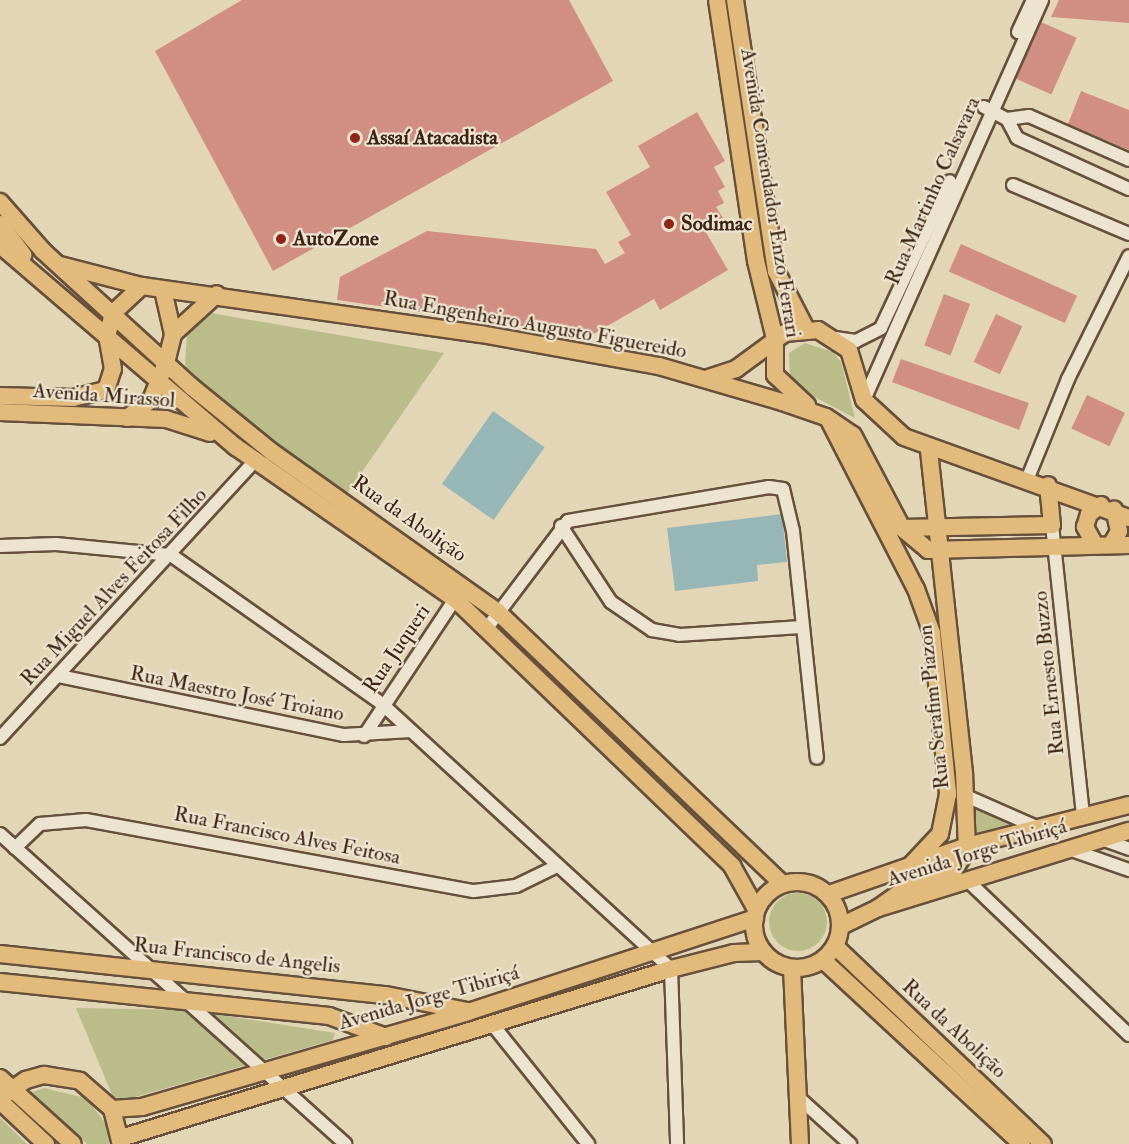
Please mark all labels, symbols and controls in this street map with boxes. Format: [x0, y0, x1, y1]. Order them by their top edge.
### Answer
street label: Avenida Comendador Enzo Ferrari [735, 46, 805, 340]
street label: Rua Martinho Calsavara [880, 93, 986, 289]
place label: Assaí Atacadista [367, 125, 498, 151]
marker: Assaí Atacadista [348, 131, 362, 145]
place label: Sodimac [681, 211, 752, 237]
marker: Sodimac [662, 217, 676, 231]
place label: AutoZone [293, 226, 379, 252]
marker: AutoZone [274, 232, 288, 246]
street label: Rua Engenheiro Augusto Figuereido [381, 286, 689, 364]
street label: Avenida Mirassol [32, 378, 176, 414]
street label: Rua da Abolição [347, 470, 471, 568]
street label: Rua Miguel Alves Feitosa Filho [16, 483, 212, 691]
street label: Rua Ernesto Buzzo [1028, 590, 1070, 756]
street label: Rua Juqueri [358, 600, 436, 698]
street label: Rua Serafim Piazon [913, 623, 955, 791]
street label: Rua Maestro José Troiano [128, 661, 346, 727]
street label: Rua Francisco Alves Feitosa [172, 802, 402, 870]
street label: Avenida Jorge Tibiriçá [884, 814, 1070, 892]
street label: Rua Francisco de Angelis [132, 933, 342, 979]
street label: Avenida Jorge Tibiriçá [336, 960, 522, 1036]
street label: Rua da Abolição [896, 974, 1012, 1084]

